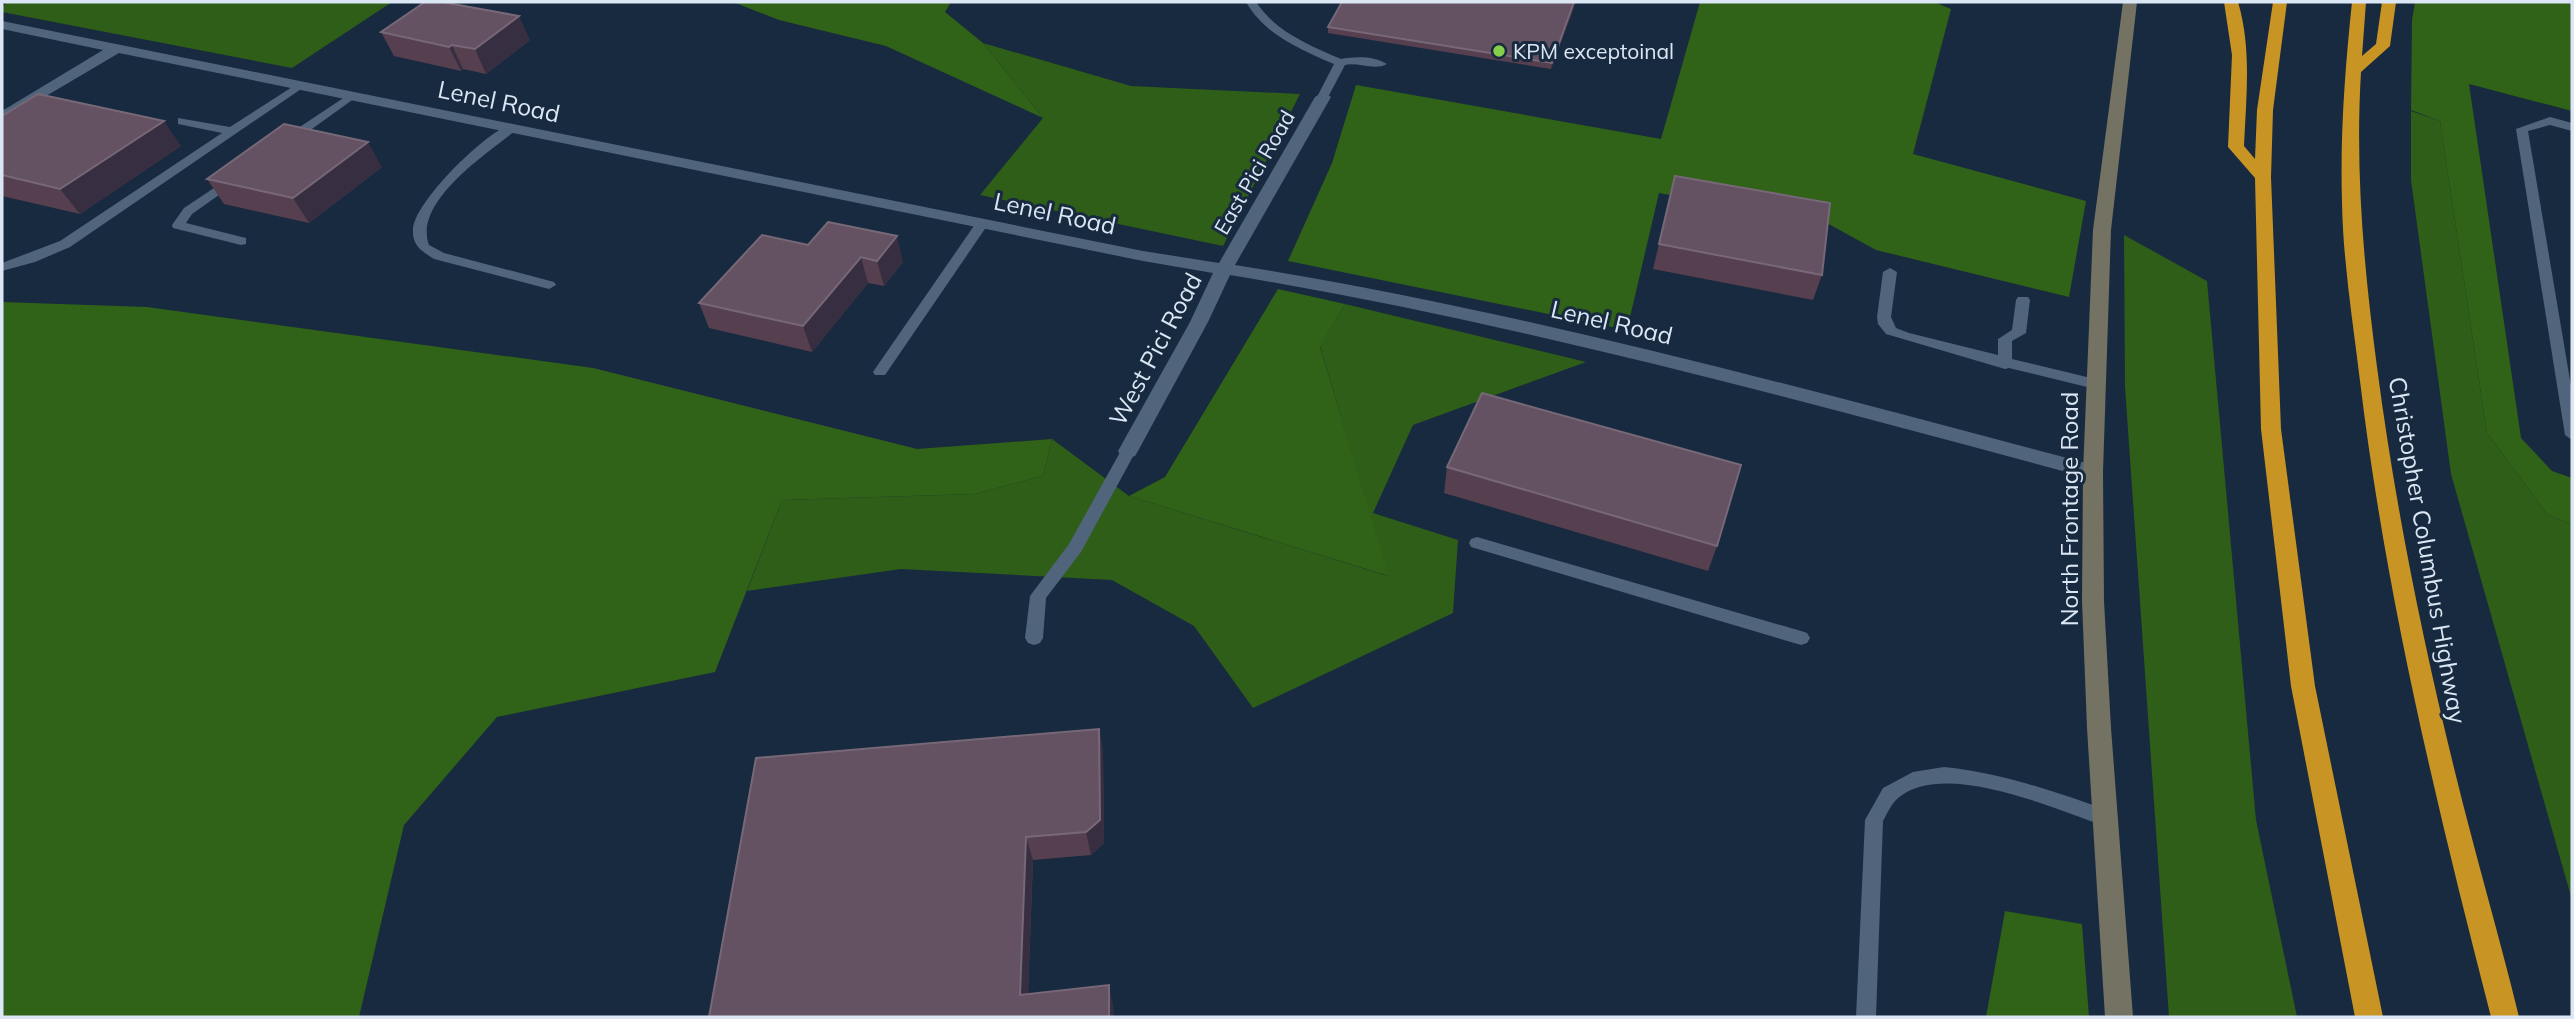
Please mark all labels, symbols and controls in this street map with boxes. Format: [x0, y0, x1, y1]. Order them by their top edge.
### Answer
place label: KPM exceptoinal [1513, 38, 1674, 64]
marker: KPM exceptoinal [1491, 43, 1507, 59]
street label: Lenel Road [435, 73, 563, 129]
street label: East Pici Road [1208, 105, 1300, 239]
street label: Lenel Road [991, 185, 1119, 241]
street label: West Pici Road [1102, 267, 1208, 431]
street label: Lenel Road [1548, 293, 1676, 351]
street label: Christopher Columbus Highway [2383, 374, 2473, 726]
street label: North Frontage Road [2054, 392, 2084, 626]

